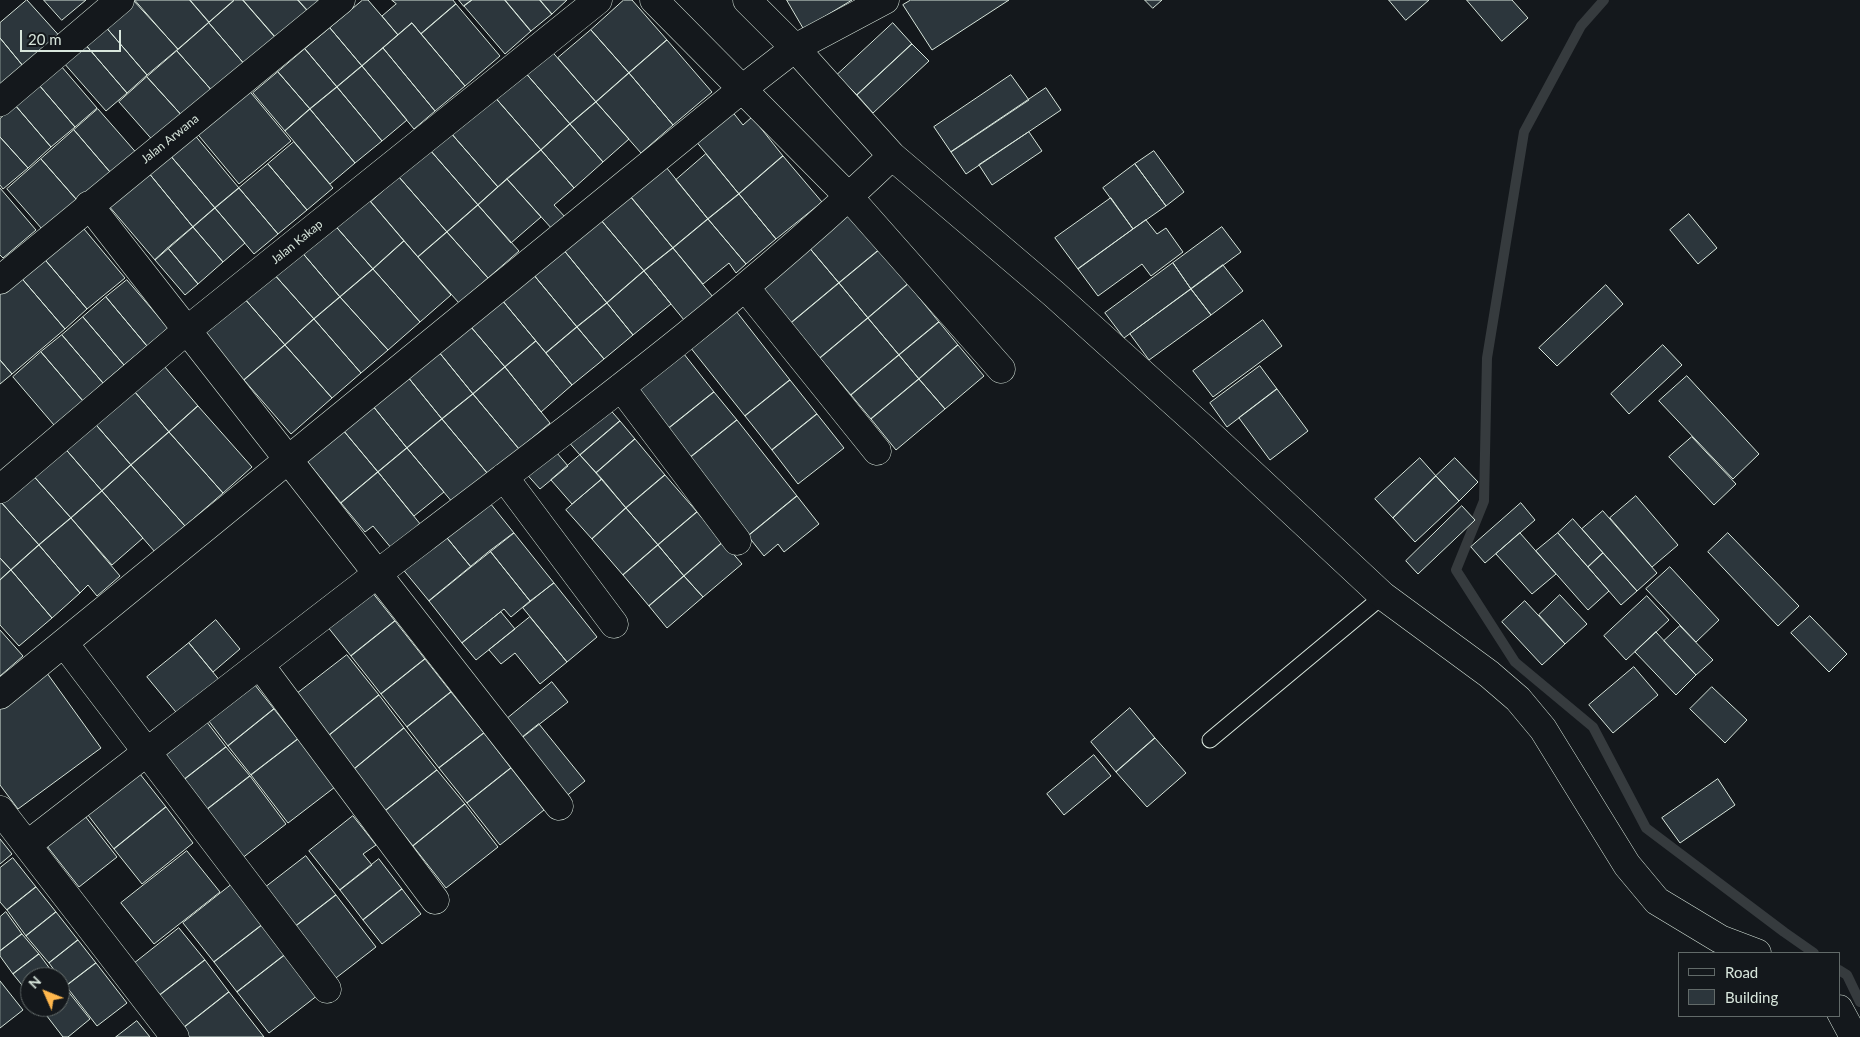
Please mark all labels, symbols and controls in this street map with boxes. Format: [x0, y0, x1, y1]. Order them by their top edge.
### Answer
scale bar [22, 20, 124, 52]
text: 20 m [28, 30, 62, 48]
street label: Jalan Arwana [138, 111, 202, 167]
street label: Jalan Kakap [268, 217, 326, 267]
legend [1678, 952, 1840, 1017]
text: Road [1725, 963, 1758, 981]
north arrow [20, 967, 70, 1017]
text: N [25, 972, 44, 992]
text: Building [1725, 988, 1778, 1006]

